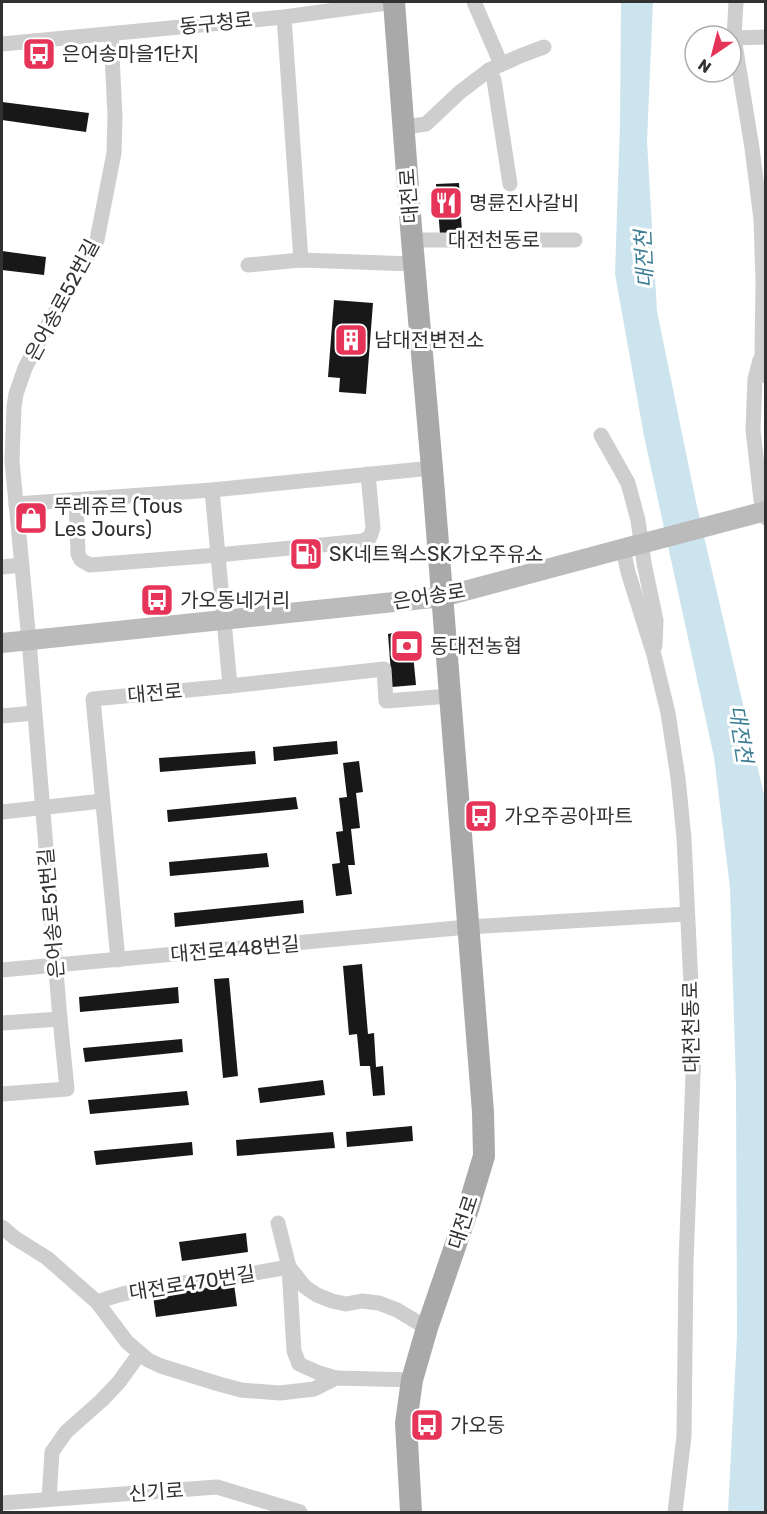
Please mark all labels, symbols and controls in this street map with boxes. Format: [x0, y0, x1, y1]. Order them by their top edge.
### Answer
street label: 동구청로 [178, 7, 254, 39]
north arrow [683, 24, 743, 84]
bus stop icon: 은어송마을1단지 [21, 36, 57, 72]
place label: 은어송마을1단지 [62, 42, 199, 66]
text: N [695, 55, 715, 77]
street label: 대전로 [395, 168, 423, 224]
restaurant icon: 명륜진사갈비 [428, 185, 464, 221]
place label: 명륜진사갈비 [469, 191, 579, 215]
water label: 대전천 [630, 227, 658, 289]
street label: 대전천동로 [448, 228, 540, 252]
street label: 은어송로52번길 [20, 235, 104, 365]
building icon: 남대전변전소 [333, 322, 369, 358]
place label: 남대전변전소 [374, 328, 484, 352]
place label: 뚜레쥬르 (Tous Les Jours) [54, 494, 183, 541]
shop icon: 뚜레쥬르 (Tous Les Jours) [13, 500, 49, 536]
fuel station icon: SK네트웍스SK가오주유소 [288, 536, 324, 572]
place label: SK네트웍스SK가오주유소 [329, 542, 544, 566]
street label: 은어송로 [391, 578, 467, 614]
bus stop icon: 가오동네거리 [139, 582, 175, 618]
place label: 가오동네거리 [180, 588, 290, 612]
bank icon: 동대전농협 [389, 628, 425, 664]
place label: 동대전농협 [430, 634, 522, 658]
street label: 대전로 [126, 679, 184, 707]
water label: 대전천 [724, 703, 758, 767]
bus stop icon: 가오주공아파트 [463, 798, 499, 834]
place label: 가오주공아파트 [504, 804, 633, 828]
street label: 은어송로51번길 [33, 847, 69, 979]
street label: 대전로448번길 [169, 931, 301, 967]
street label: 대전천동로 [678, 981, 704, 1073]
street label: 대전로 [443, 1192, 483, 1252]
street label: 대전로470번길 [127, 1261, 257, 1305]
bus stop icon: 가오동 [409, 1407, 445, 1443]
place label: 가오동 [450, 1413, 505, 1437]
street label: 신기로 [128, 1478, 184, 1506]

